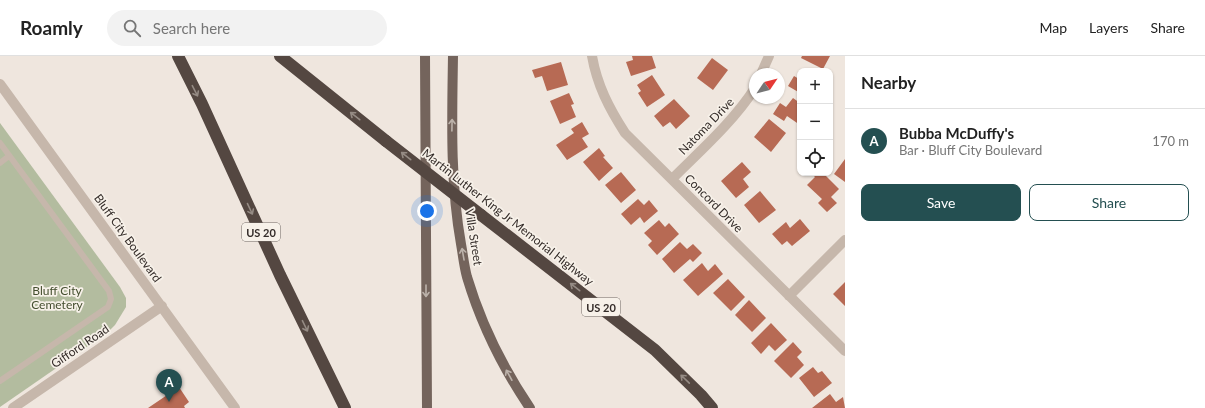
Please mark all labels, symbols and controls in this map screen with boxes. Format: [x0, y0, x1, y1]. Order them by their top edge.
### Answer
search box [107, 10, 387, 46]
text: Roamly [20, 16, 83, 39]
icon: search [121, 17, 143, 39]
text: Search here [153, 19, 230, 37]
text: Map [1039, 19, 1067, 36]
text: Layers [1089, 19, 1129, 36]
text: Share [1151, 19, 1185, 36]
north arrow [749, 68, 785, 104]
map controls [797, 68, 833, 176]
button: + [797, 68, 833, 104]
text: Nearby [861, 72, 916, 93]
one-way arrow [192, 85, 199, 97]
street label: Natoma Drive [675, 94, 737, 158]
button: − [797, 104, 833, 140]
one-way arrow [350, 112, 361, 121]
one-way arrow [448, 119, 456, 132]
text: Bubba McDuffy's [899, 124, 1014, 142]
text: A [869, 133, 879, 149]
text: 170 m [1152, 133, 1189, 149]
button: locate [797, 140, 833, 176]
text: Bar · Bluff City Boulevard [899, 142, 1042, 158]
street label: Martin Luther King Jr Memorial Highway [419, 145, 597, 289]
one-way arrow [401, 152, 412, 161]
street label: Concord Drive [682, 171, 746, 235]
button: Save [861, 184, 1021, 221]
button: Share [1029, 184, 1189, 221]
street label: Bluff City Boulevard [91, 191, 165, 285]
your location [417, 201, 437, 221]
one-way arrow [247, 202, 254, 214]
street label: Villa Street [462, 208, 486, 267]
road number: US 20 [242, 223, 280, 241]
one-way arrow [459, 248, 467, 261]
park label: Bluff City Cemetery [31, 283, 84, 312]
one-way arrow [570, 283, 581, 291]
one-way arrow [422, 284, 430, 297]
road number: US 20 [582, 298, 620, 316]
one-way arrow [302, 320, 309, 332]
street label: Gifford Road [48, 321, 112, 371]
pin: A [156, 369, 182, 402]
one-way arrow [504, 369, 512, 381]
one-way arrow [680, 375, 690, 384]

